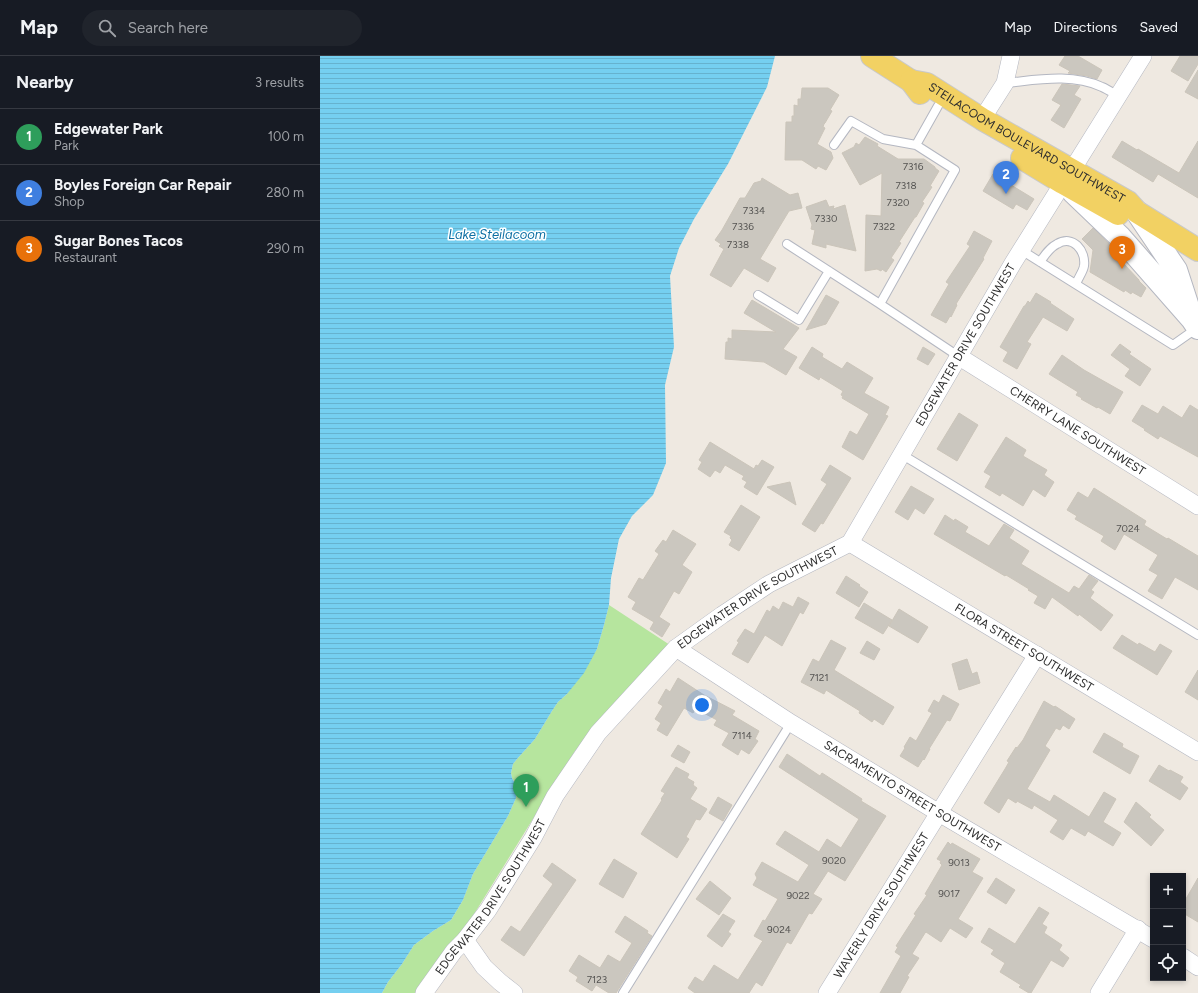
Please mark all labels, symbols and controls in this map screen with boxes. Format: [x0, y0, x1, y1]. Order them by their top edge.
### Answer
search box [82, 10, 362, 46]
text: Map [20, 16, 58, 39]
icon: search [96, 17, 118, 39]
text: Search here [128, 19, 208, 37]
text: Map [1004, 19, 1032, 36]
text: Directions [1054, 19, 1117, 36]
text: Saved [1139, 19, 1178, 36]
text: Nearby [16, 72, 74, 92]
text: 3 results [255, 75, 304, 90]
street label: STEILACOOM BOULEVARD SOUTHWEST [926, 80, 1128, 206]
text: Edgewater Park [54, 120, 163, 138]
text: 1 [26, 129, 32, 144]
text: 100 m [268, 129, 304, 144]
text: Park [54, 138, 79, 153]
house number: 7316 [903, 160, 924, 173]
pin: 2 [993, 161, 1019, 194]
text: Boyles Foreign Car Repair [54, 176, 231, 194]
house number: 7318 [895, 179, 917, 192]
text: 2 [25, 185, 33, 200]
text: 280 m [266, 185, 304, 200]
text: Shop [54, 194, 84, 209]
house number: 7320 [887, 196, 909, 209]
house number: 7334 [743, 204, 765, 217]
house number: 7330 [815, 212, 837, 225]
house number: 7336 [732, 220, 754, 233]
house number: 7322 [873, 220, 895, 233]
water label: Lake Steilacoom [448, 227, 546, 242]
text: Sugar Bones Tacos [54, 232, 183, 250]
pin: 3 [1109, 236, 1135, 269]
house number: 7338 [727, 238, 749, 251]
text: 3 [25, 241, 33, 256]
text: 290 m [267, 241, 304, 256]
text: Restaurant [54, 250, 117, 265]
street label: EDGEWATER DRIVE SOUTHWEST [913, 261, 1018, 429]
street label: CHERRY LANE SOUTHWEST [1007, 383, 1148, 479]
house number: 7024 [1116, 522, 1140, 535]
street label: EDGEWATER DRIVE SOUTHWEST [675, 543, 840, 652]
street label: FLORA STREET SOUTHWEST [952, 601, 1096, 695]
house number: 7121 [809, 671, 829, 684]
your location [692, 695, 712, 715]
house number: 7114 [732, 729, 752, 742]
street label: SACRAMENTO STREET SOUTHWEST [821, 738, 1003, 855]
pin: 1 [513, 774, 539, 807]
street label: EDGEWATER DRIVE SOUTHWEST [432, 817, 549, 977]
street label: WAVERLY DRIVE SOUTHWEST [831, 830, 932, 981]
house number: 9020 [822, 854, 846, 867]
house number: 9013 [948, 856, 970, 869]
map controls [1150, 873, 1186, 981]
button: + [1150, 873, 1186, 909]
house number: 9017 [938, 887, 960, 900]
house number: 9022 [786, 889, 810, 902]
button: − [1150, 909, 1186, 945]
house number: 9024 [767, 923, 791, 936]
button: locate [1150, 945, 1186, 981]
house number: 7123 [587, 973, 607, 986]

